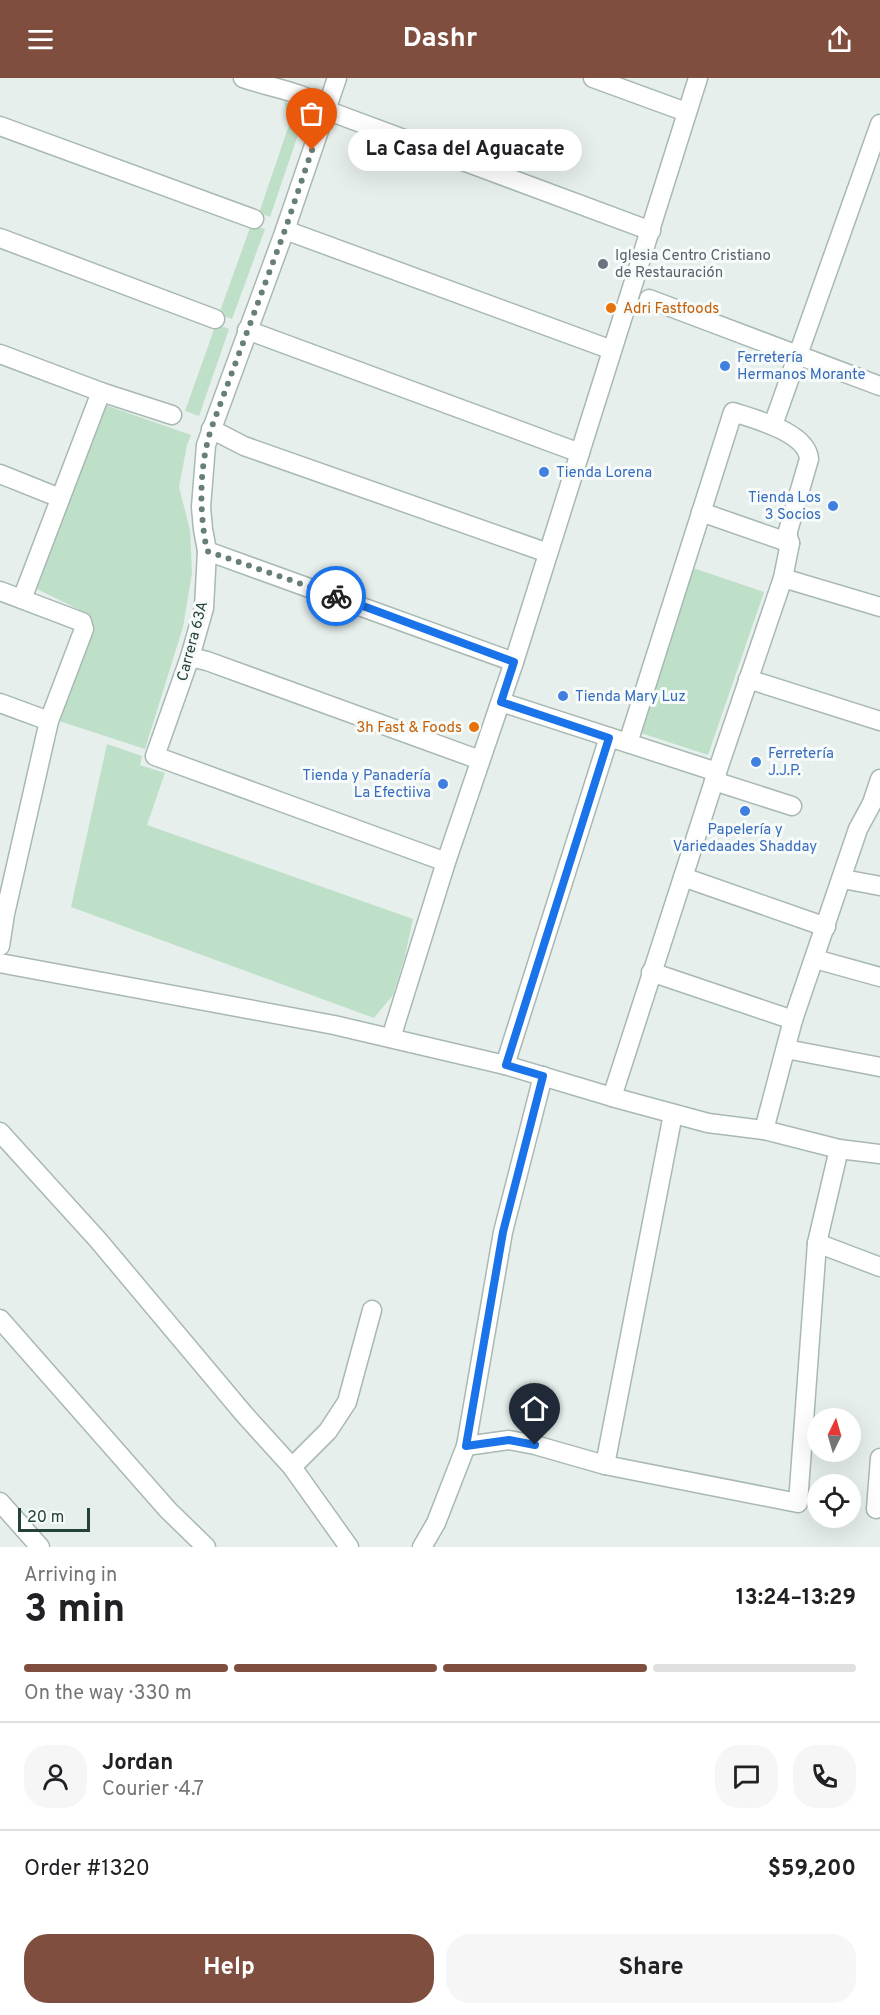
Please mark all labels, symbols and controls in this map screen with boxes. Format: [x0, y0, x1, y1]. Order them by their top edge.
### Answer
text: Dashr [403, 22, 477, 56]
icon: menu [24, 23, 57, 56]
icon: share [823, 23, 856, 56]
pin [286, 88, 337, 150]
icon: bag [295, 97, 328, 130]
callout: La Casa del Aguacate [348, 129, 582, 171]
text: La Casa del Aguacate [365, 137, 565, 163]
place label: Iglesia Centro Cristiano de Restauración [615, 247, 771, 283]
marker: Iglesia Centro Cristiano de Restauración [596, 257, 610, 271]
place label: Adri Fastfoods [623, 300, 719, 319]
marker: Adri Fastfoods [604, 301, 618, 315]
place label: Ferretería Hermanos Morante [737, 349, 866, 385]
marker: Ferretería Hermanos Morante [718, 359, 732, 373]
place label: Tienda Lorena [556, 464, 652, 483]
marker: Tienda Lorena [537, 465, 551, 479]
place label: Tienda Los 3 Socios [748, 489, 821, 525]
marker: Tienda Los 3 Socios [826, 499, 840, 513]
courier [306, 566, 366, 626]
icon: bike [320, 580, 353, 613]
street label: Carrera 63A [174, 599, 213, 684]
place label: Tienda Mary Luz [575, 688, 686, 707]
marker: Tienda Mary Luz [556, 689, 570, 703]
place label: 3h Fast & Foods [356, 719, 462, 738]
marker: 3h Fast & Foods [467, 720, 481, 734]
place label: Ferretería J.J.P. [768, 745, 834, 781]
marker: Ferretería J.J.P. [749, 755, 763, 769]
place label: Tienda y Panadería La Efectiiva [302, 767, 431, 803]
marker: Tienda y Panadería La Efectiiva [436, 777, 450, 791]
marker: Papelería y Variedaades Shadday [738, 804, 752, 818]
place label: Papelería y Variedaades Shadday [673, 821, 817, 857]
pin [509, 1383, 560, 1445]
icon: home [518, 1392, 551, 1425]
north arrow [807, 1408, 861, 1462]
map controls [807, 1408, 861, 1528]
button: locate [807, 1474, 861, 1528]
scale bar [18, 1505, 90, 1532]
text: 20 m [27, 1508, 64, 1528]
text: Arriving in [24, 1563, 117, 1589]
text: 13:24–13:29 [736, 1585, 856, 1612]
text: 3 min [24, 1587, 125, 1636]
text: On the way · 330 m [24, 1681, 192, 1707]
button: person [24, 1745, 87, 1808]
button: chat [715, 1745, 778, 1808]
button: phone [793, 1745, 856, 1808]
text: Jordan [102, 1750, 173, 1777]
text: Courier · 4.7 [102, 1777, 204, 1803]
text: Order #1320 [24, 1856, 150, 1883]
text: $59,200 [768, 1856, 856, 1883]
button: Help [24, 1934, 434, 2003]
button: Share [446, 1934, 856, 2003]

